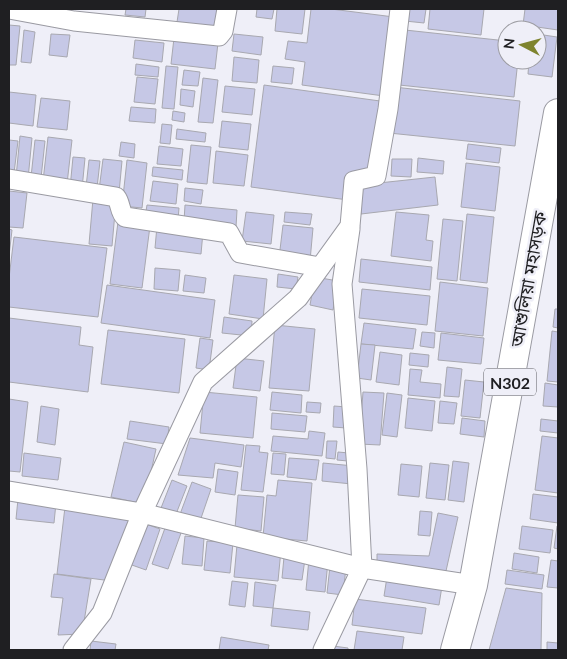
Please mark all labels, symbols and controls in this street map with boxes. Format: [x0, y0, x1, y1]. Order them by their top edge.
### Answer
north arrow [497, 20, 547, 70]
text: N [500, 37, 518, 50]
street label: আশুলিয়া মহাসড়ক [505, 209, 551, 349]
road number: N302 [484, 368, 536, 396]

